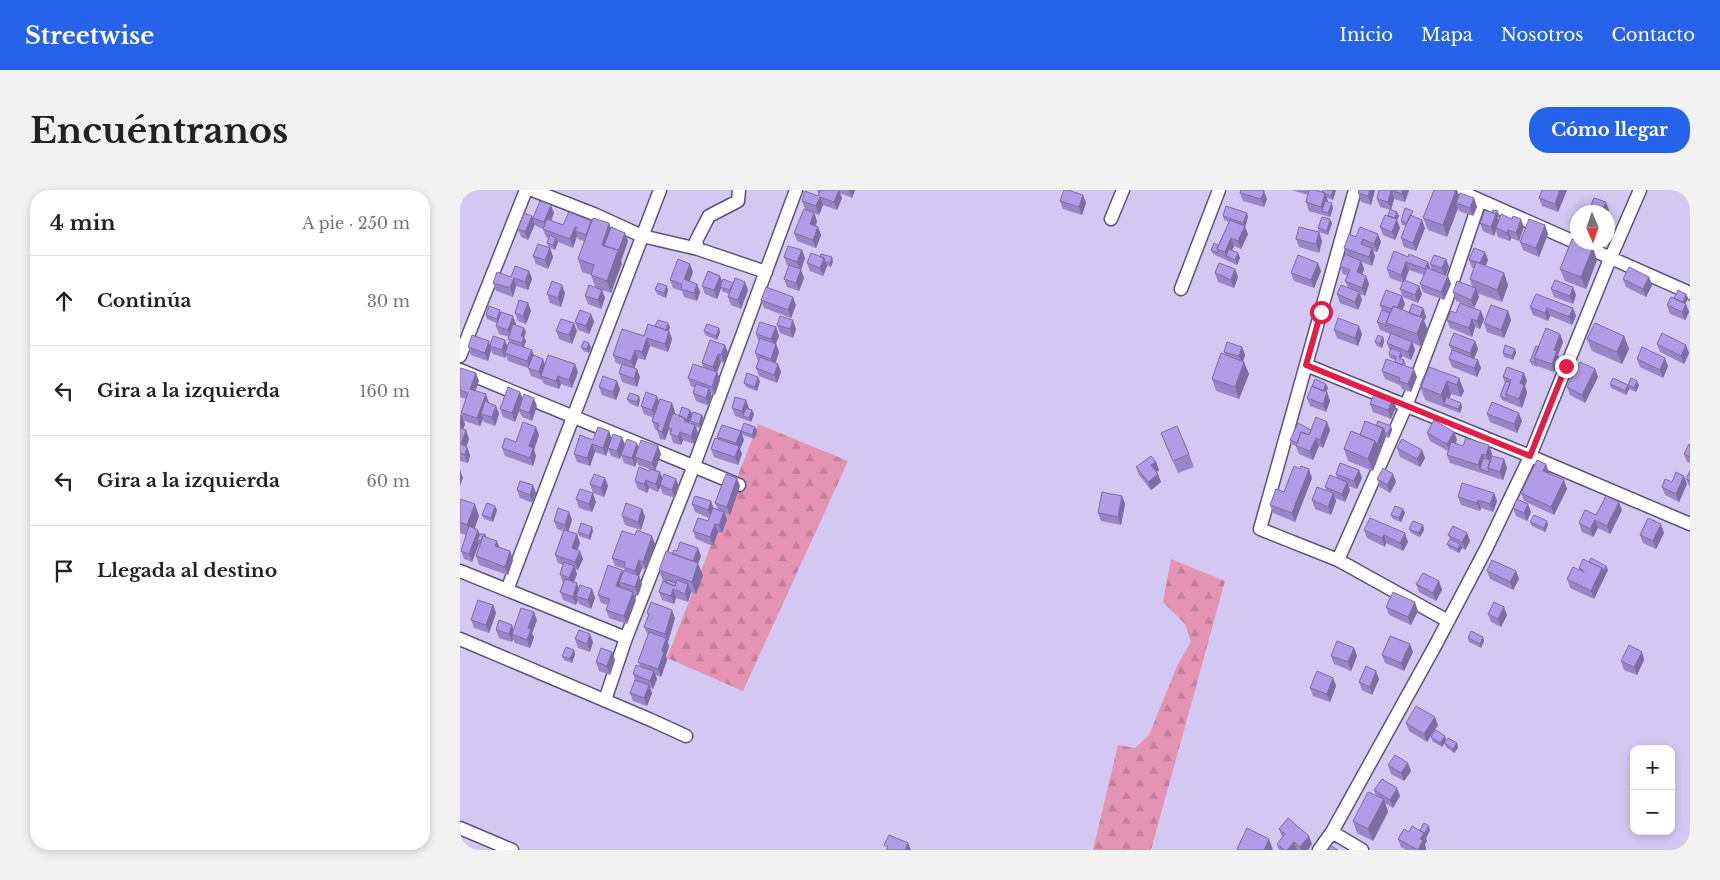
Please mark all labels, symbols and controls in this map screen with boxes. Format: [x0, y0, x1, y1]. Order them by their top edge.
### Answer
text: Streetwise [25, 21, 154, 50]
text: Inicio [1339, 24, 1393, 46]
text: Mapa [1421, 24, 1473, 46]
text: Nosotros [1501, 24, 1583, 46]
text: Contacto [1611, 24, 1695, 46]
button: Cómo llegar [1529, 107, 1690, 153]
text: Encuéntranos [30, 109, 288, 152]
north arrow [1570, 205, 1615, 250]
text: 4 min [50, 210, 116, 236]
text: A pie · 250 m [302, 213, 410, 233]
icon: ahead [50, 287, 78, 315]
text: Continúa [97, 289, 191, 312]
text: 30 m [367, 291, 410, 311]
route start [1310, 301, 1333, 324]
route end [1555, 355, 1578, 378]
icon: left [50, 377, 78, 405]
text: Gira a la izquierda [97, 379, 280, 402]
text: 160 m [359, 381, 410, 401]
icon: left [50, 467, 78, 495]
text: Gira a la izquierda [97, 469, 280, 492]
text: 60 m [367, 471, 410, 491]
icon: arrive [50, 557, 78, 585]
text: Llegada al destino [97, 559, 277, 582]
map controls [1630, 745, 1675, 835]
button: + [1630, 745, 1675, 790]
button: − [1630, 790, 1675, 835]

